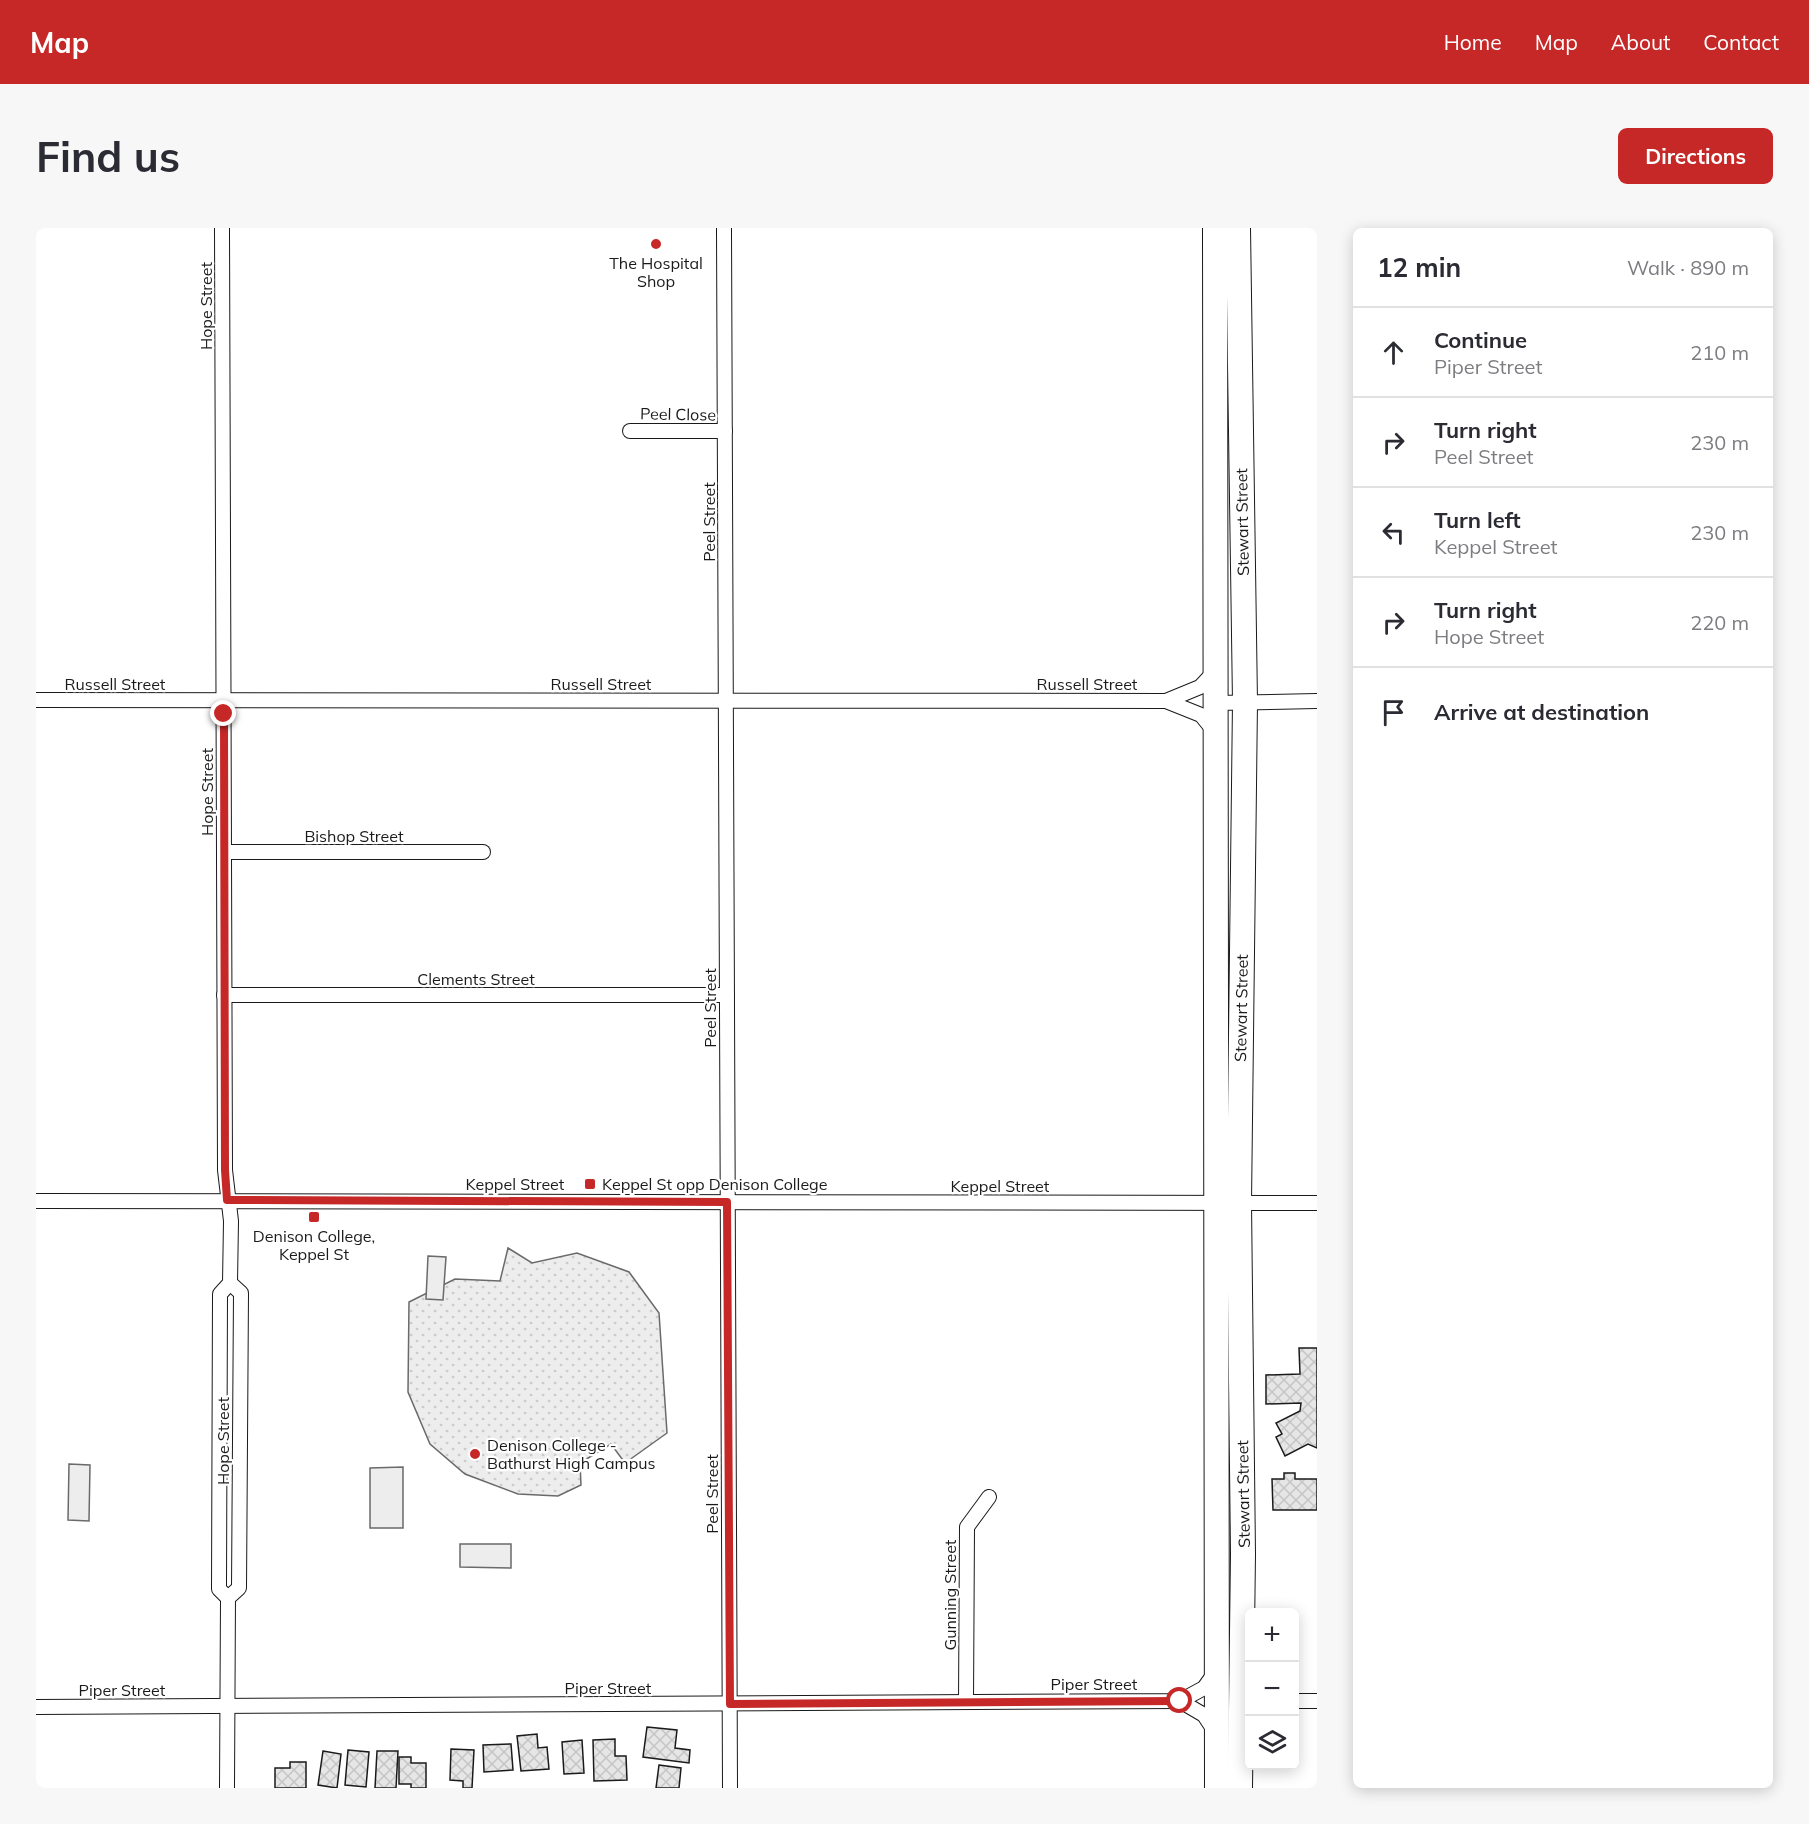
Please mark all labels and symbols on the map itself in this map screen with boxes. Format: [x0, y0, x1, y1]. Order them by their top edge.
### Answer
marker: The Hospital Shop [649, 237, 663, 251]
place label: The Hospital Shop [609, 253, 703, 291]
street label: Hope Street [196, 262, 216, 350]
street label: Peel Close [640, 403, 716, 425]
street label: Stewart Street [1231, 468, 1253, 576]
street label: Peel Street [699, 482, 719, 562]
street label: Russell Street [65, 674, 166, 694]
street label: Russell Street [551, 674, 652, 694]
street label: Russell Street [1037, 674, 1138, 694]
route end [210, 700, 236, 726]
street label: Hope Street [197, 748, 217, 836]
street label: Bishop Street [304, 826, 404, 846]
street label: Stewart Street [1230, 954, 1252, 1062]
street label: Peel Street [700, 968, 720, 1048]
street label: Clements Street [417, 969, 535, 989]
street label: Keppel Street [466, 1174, 565, 1194]
place label: Keppel St opp Denison College [602, 1174, 827, 1194]
street label: Keppel Street [951, 1176, 1050, 1196]
marker: Keppel St opp Denison College [583, 1177, 597, 1191]
marker: Denison College, Keppel St [307, 1210, 321, 1224]
place label: Denison College, Keppel St [253, 1226, 375, 1264]
street label: Hope Street [213, 1397, 233, 1485]
place label: Denison College - Bathurst High Campus [487, 1435, 655, 1473]
street label: Stewart Street [1232, 1440, 1254, 1548]
marker: Denison College - Bathurst High Campus [468, 1447, 482, 1461]
street label: Peel Street [702, 1454, 722, 1534]
street label: Gunning Street [940, 1539, 960, 1650]
street label: Piper Street [1051, 1674, 1138, 1694]
street label: Piper Street [565, 1678, 652, 1698]
street label: Piper Street [79, 1680, 166, 1700]
route start [1166, 1687, 1192, 1713]

